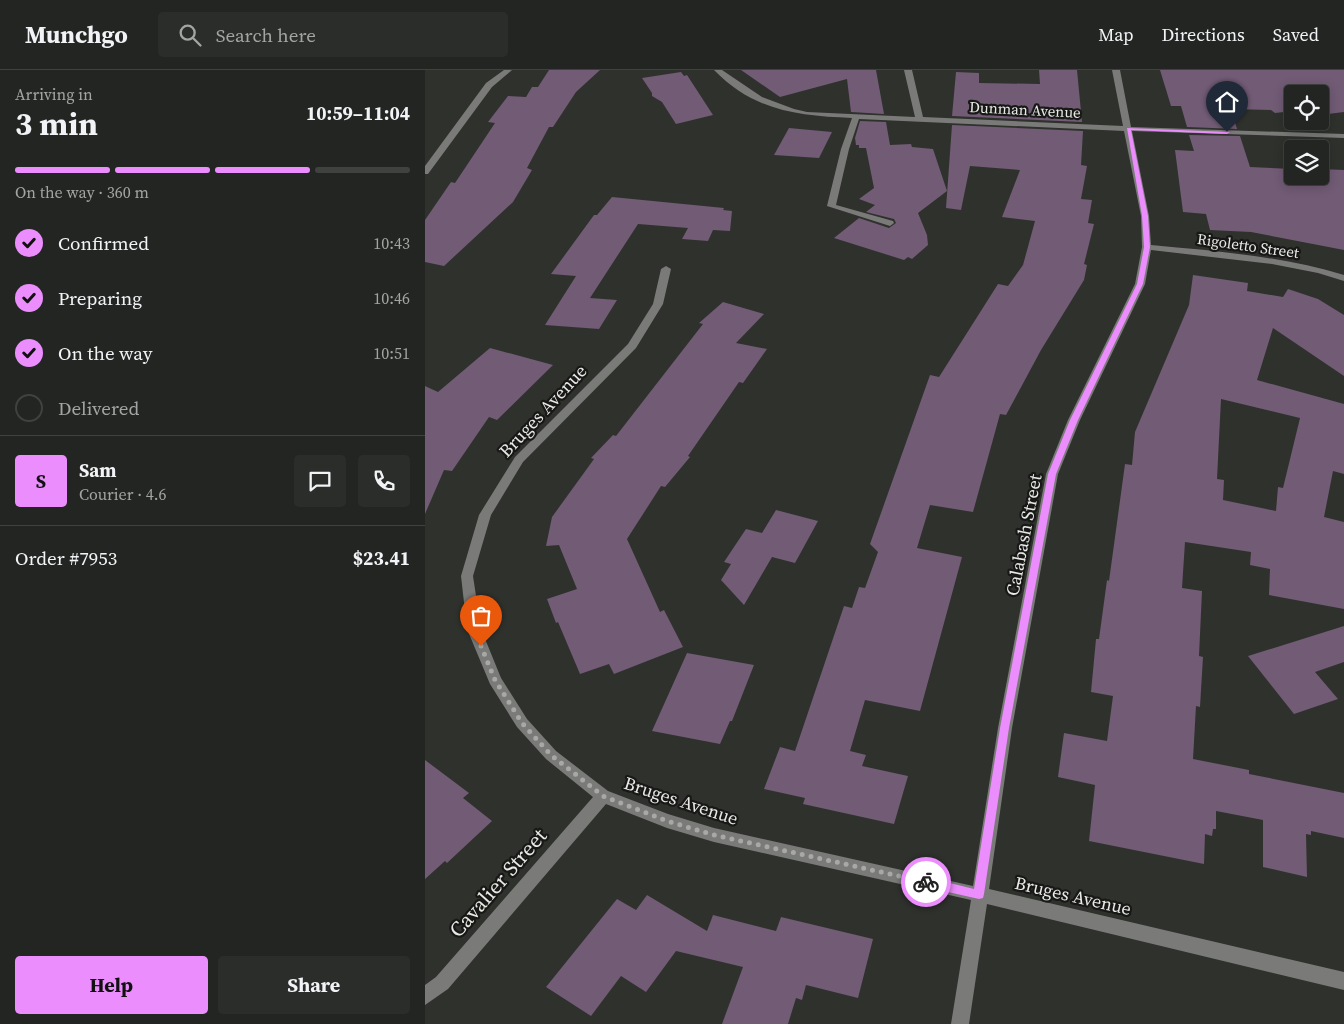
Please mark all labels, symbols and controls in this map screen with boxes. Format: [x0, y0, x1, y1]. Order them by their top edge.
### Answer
search box [158, 12, 508, 57]
text: Munchgo [25, 18, 128, 51]
icon: search [176, 21, 204, 49]
text: Search here [216, 22, 316, 48]
text: Map [1098, 22, 1134, 47]
text: Directions [1162, 22, 1245, 47]
text: Saved [1273, 22, 1319, 47]
pin [1206, 81, 1248, 132]
text: Arriving in [15, 83, 93, 105]
map controls [1284, 85, 1329, 185]
button: locate [1284, 85, 1329, 130]
icon: home [1213, 88, 1241, 116]
street label: Dunman Avenue [969, 96, 1082, 123]
text: 10:59–11:04 [306, 100, 410, 126]
text: 3 min [15, 102, 98, 146]
button: layers [1284, 140, 1329, 185]
text: On the way · 360 m [15, 181, 149, 203]
street label: Rigoletto Street [1196, 228, 1300, 263]
icon: check [15, 229, 43, 257]
text: Confirmed [58, 230, 149, 256]
text: 10:43 [373, 232, 410, 254]
icon: check [15, 284, 43, 312]
text: Preparing [58, 285, 142, 311]
text: 10:46 [373, 287, 410, 309]
icon: check [15, 339, 43, 367]
text: On the way [58, 340, 153, 366]
text: 10:51 [373, 342, 410, 364]
street label: Bruges Avenue [493, 359, 592, 463]
text: Delivered [58, 395, 139, 421]
button: chat [294, 455, 346, 507]
button: phone [358, 455, 410, 507]
text: Sam [79, 457, 117, 483]
text: S [36, 468, 46, 494]
street label: Calabash Street [999, 472, 1048, 598]
text: Courier · 4.6 [79, 483, 167, 505]
text: Order #7953 [15, 545, 117, 571]
text: $23.41 [353, 545, 410, 571]
pin [460, 595, 502, 646]
icon: bag [467, 602, 495, 630]
street label: Bruges Avenue [621, 770, 741, 831]
street label: Cavalier Street [442, 822, 553, 943]
courier [901, 857, 951, 907]
icon: bike [912, 868, 940, 896]
street label: Bruges Avenue [1012, 870, 1134, 921]
button: Help [15, 956, 208, 1014]
button: Share [218, 956, 410, 1014]

